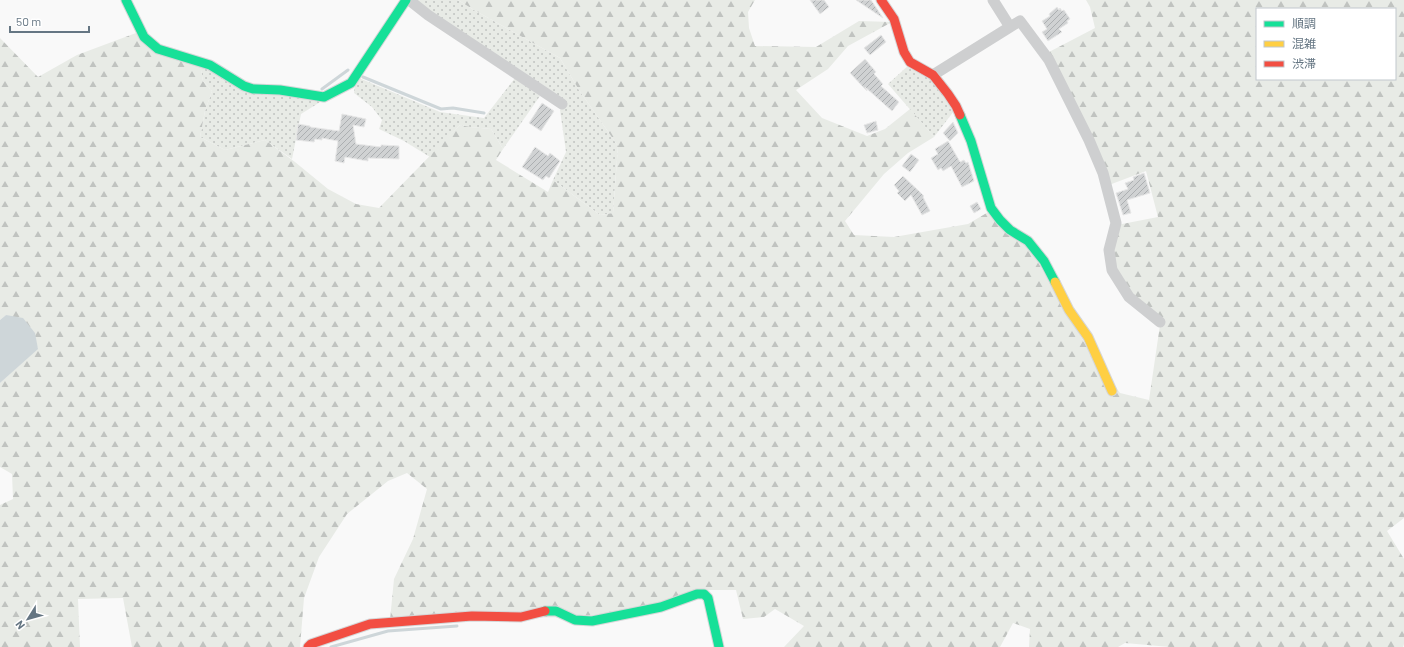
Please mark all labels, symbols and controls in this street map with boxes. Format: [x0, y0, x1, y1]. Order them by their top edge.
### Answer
scale bar [10, 8, 89, 34]
legend [1256, 8, 1396, 80]
text: 50 m [16, 14, 41, 28]
text: 順調 [1292, 16, 1316, 30]
text: 混雑 [1292, 36, 1316, 50]
text: 渋滞 [1292, 56, 1316, 70]
north arrow [8, 599, 48, 639]
text: N [12, 618, 27, 632]

